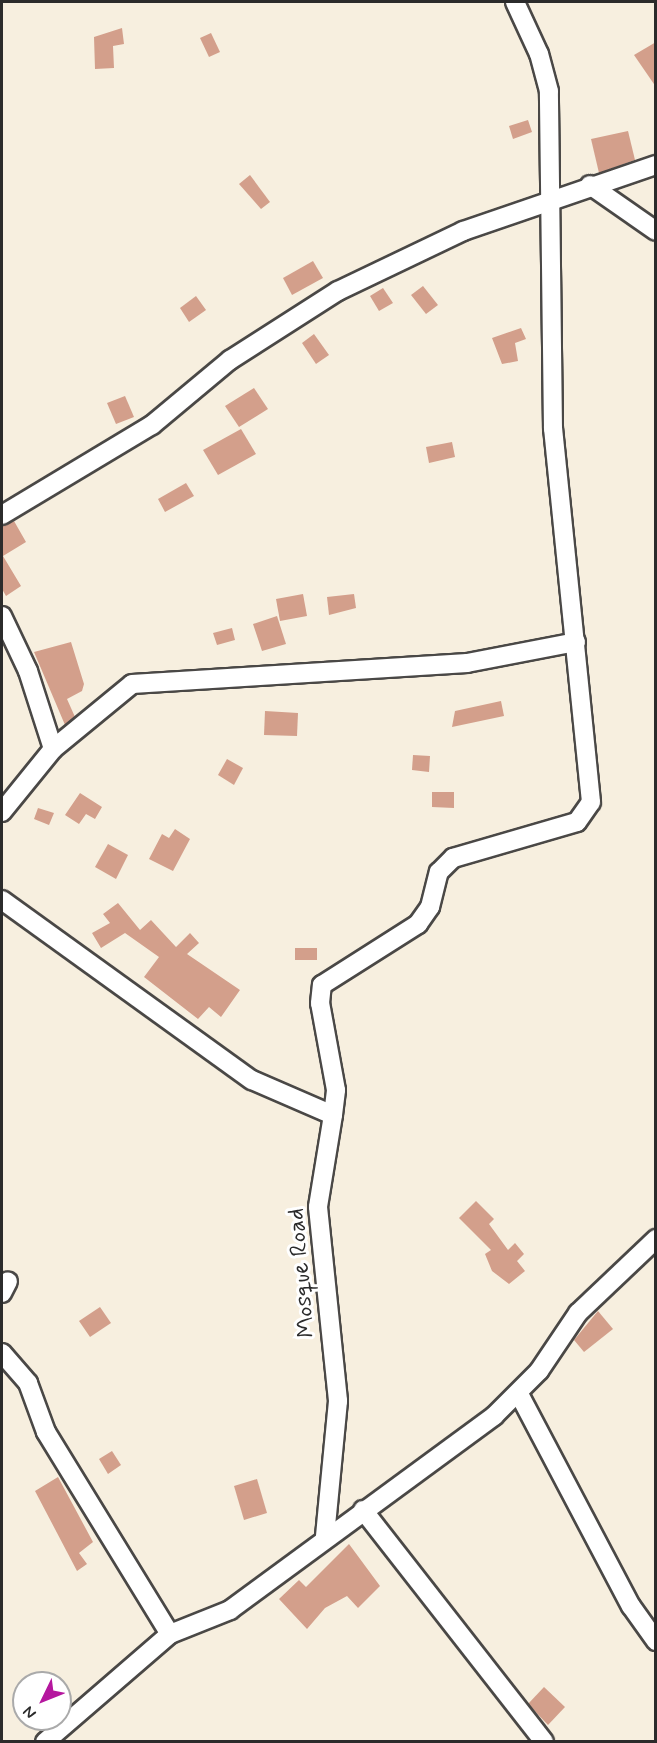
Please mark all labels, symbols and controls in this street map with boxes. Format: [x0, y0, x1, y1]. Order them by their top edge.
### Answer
street label: Mosque Road [282, 1207, 322, 1339]
north arrow [12, 1671, 72, 1731]
text: N [19, 1701, 41, 1723]

